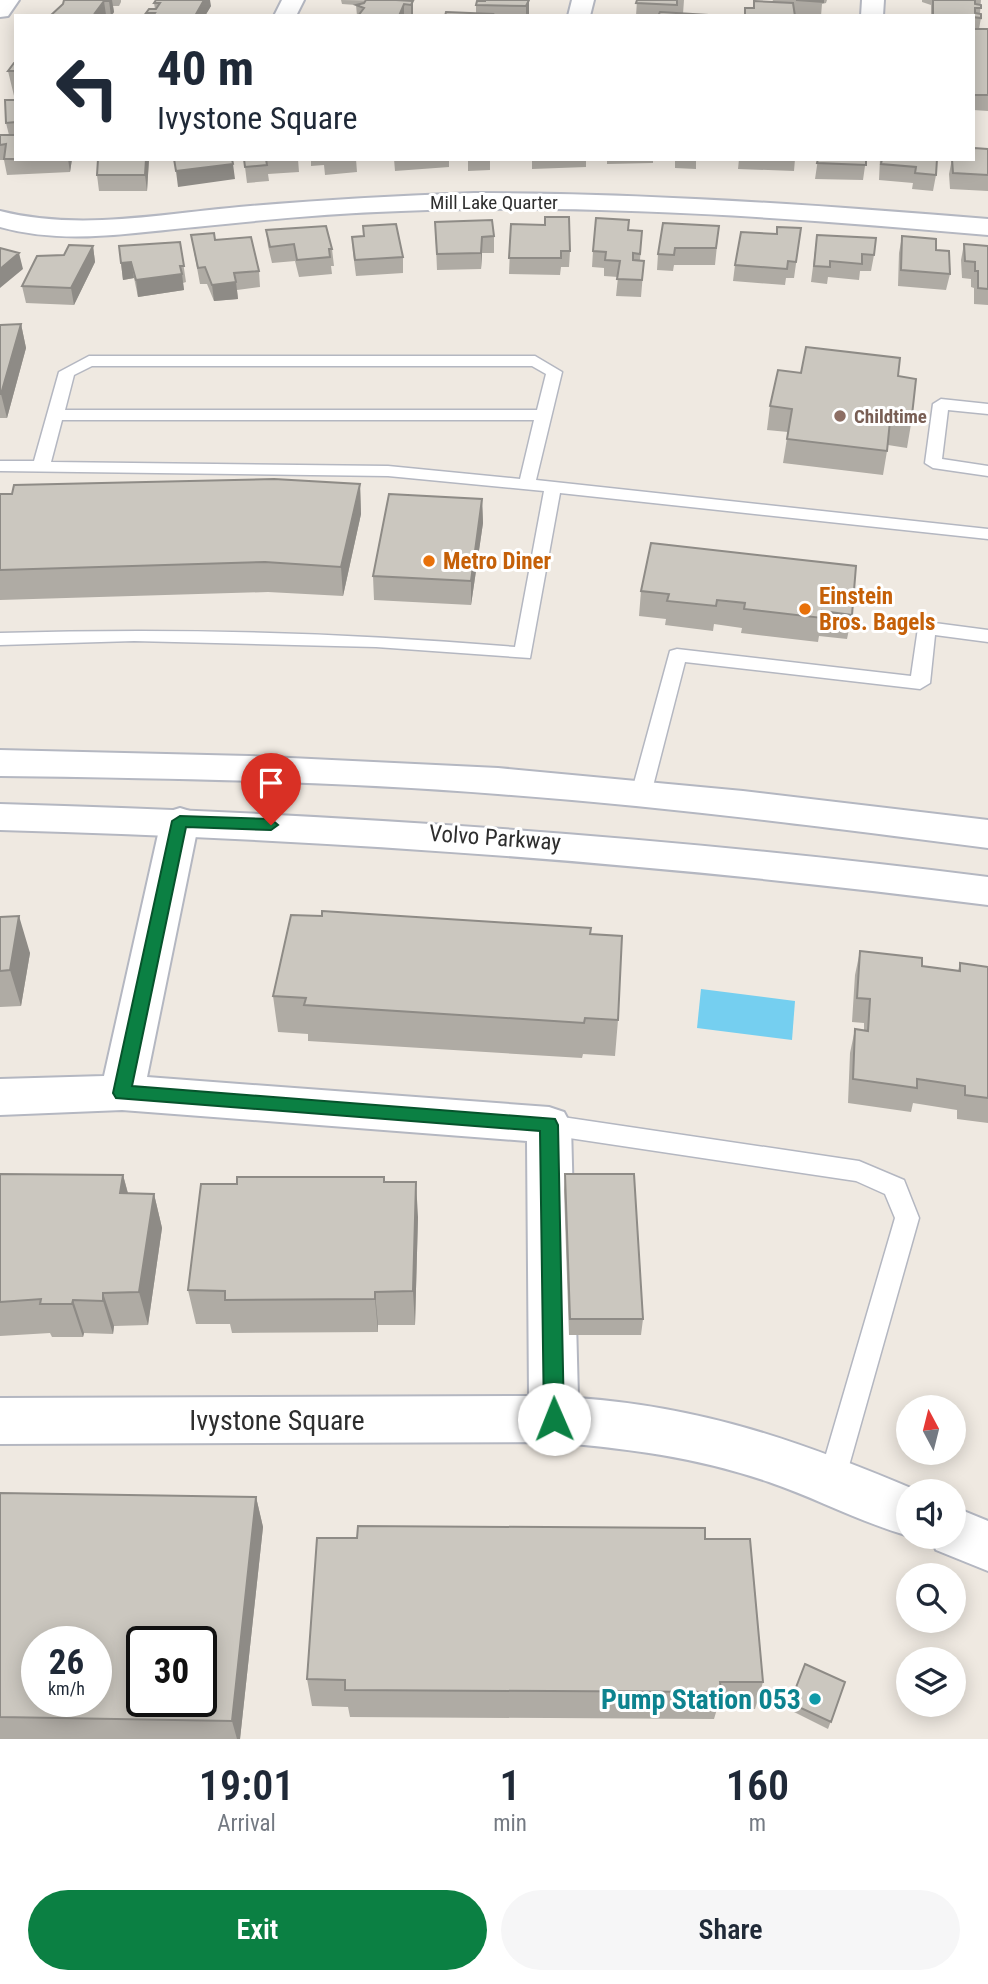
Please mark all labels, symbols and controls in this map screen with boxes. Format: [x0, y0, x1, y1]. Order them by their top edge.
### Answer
text: 40 m [157, 40, 254, 97]
icon: left [42, 42, 133, 133]
text: Ivystone Square [157, 99, 358, 137]
street label: Mill Lake Quarter [430, 191, 558, 214]
place label: Childtime [854, 405, 927, 428]
marker: Childtime [832, 408, 848, 424]
place label: Metro Diner [443, 548, 552, 575]
marker: Metro Diner [421, 553, 437, 569]
place label: Einstein Bros. Bagels [819, 583, 936, 636]
marker: Einstein Bros. Bagels [797, 601, 813, 617]
pin [241, 753, 301, 825]
icon: arrive [252, 764, 290, 802]
street label: Volvo Parkway [428, 820, 562, 856]
position arrow [517, 1382, 591, 1456]
north arrow [896, 1395, 966, 1465]
map controls [896, 1395, 966, 1717]
street label: Ivystone Square [189, 1404, 365, 1437]
button: sound [896, 1479, 966, 1549]
button: search [896, 1563, 966, 1633]
speed limit sign: 30 [126, 1626, 217, 1717]
text: 26 [49, 1642, 84, 1683]
button: layers [896, 1647, 966, 1717]
text: km/h [48, 1678, 85, 1699]
place label: Pump Station 053 [601, 1683, 801, 1716]
marker: Pump Station 053 [807, 1691, 823, 1707]
text: 19:01 [199, 1761, 294, 1810]
text: 1 [500, 1761, 521, 1810]
text: 160 [726, 1761, 789, 1810]
text: Arrival [217, 1810, 276, 1837]
text: min [493, 1810, 527, 1837]
text: m [749, 1810, 766, 1837]
button: Exit [28, 1890, 487, 1970]
button: Share [501, 1890, 960, 1970]

